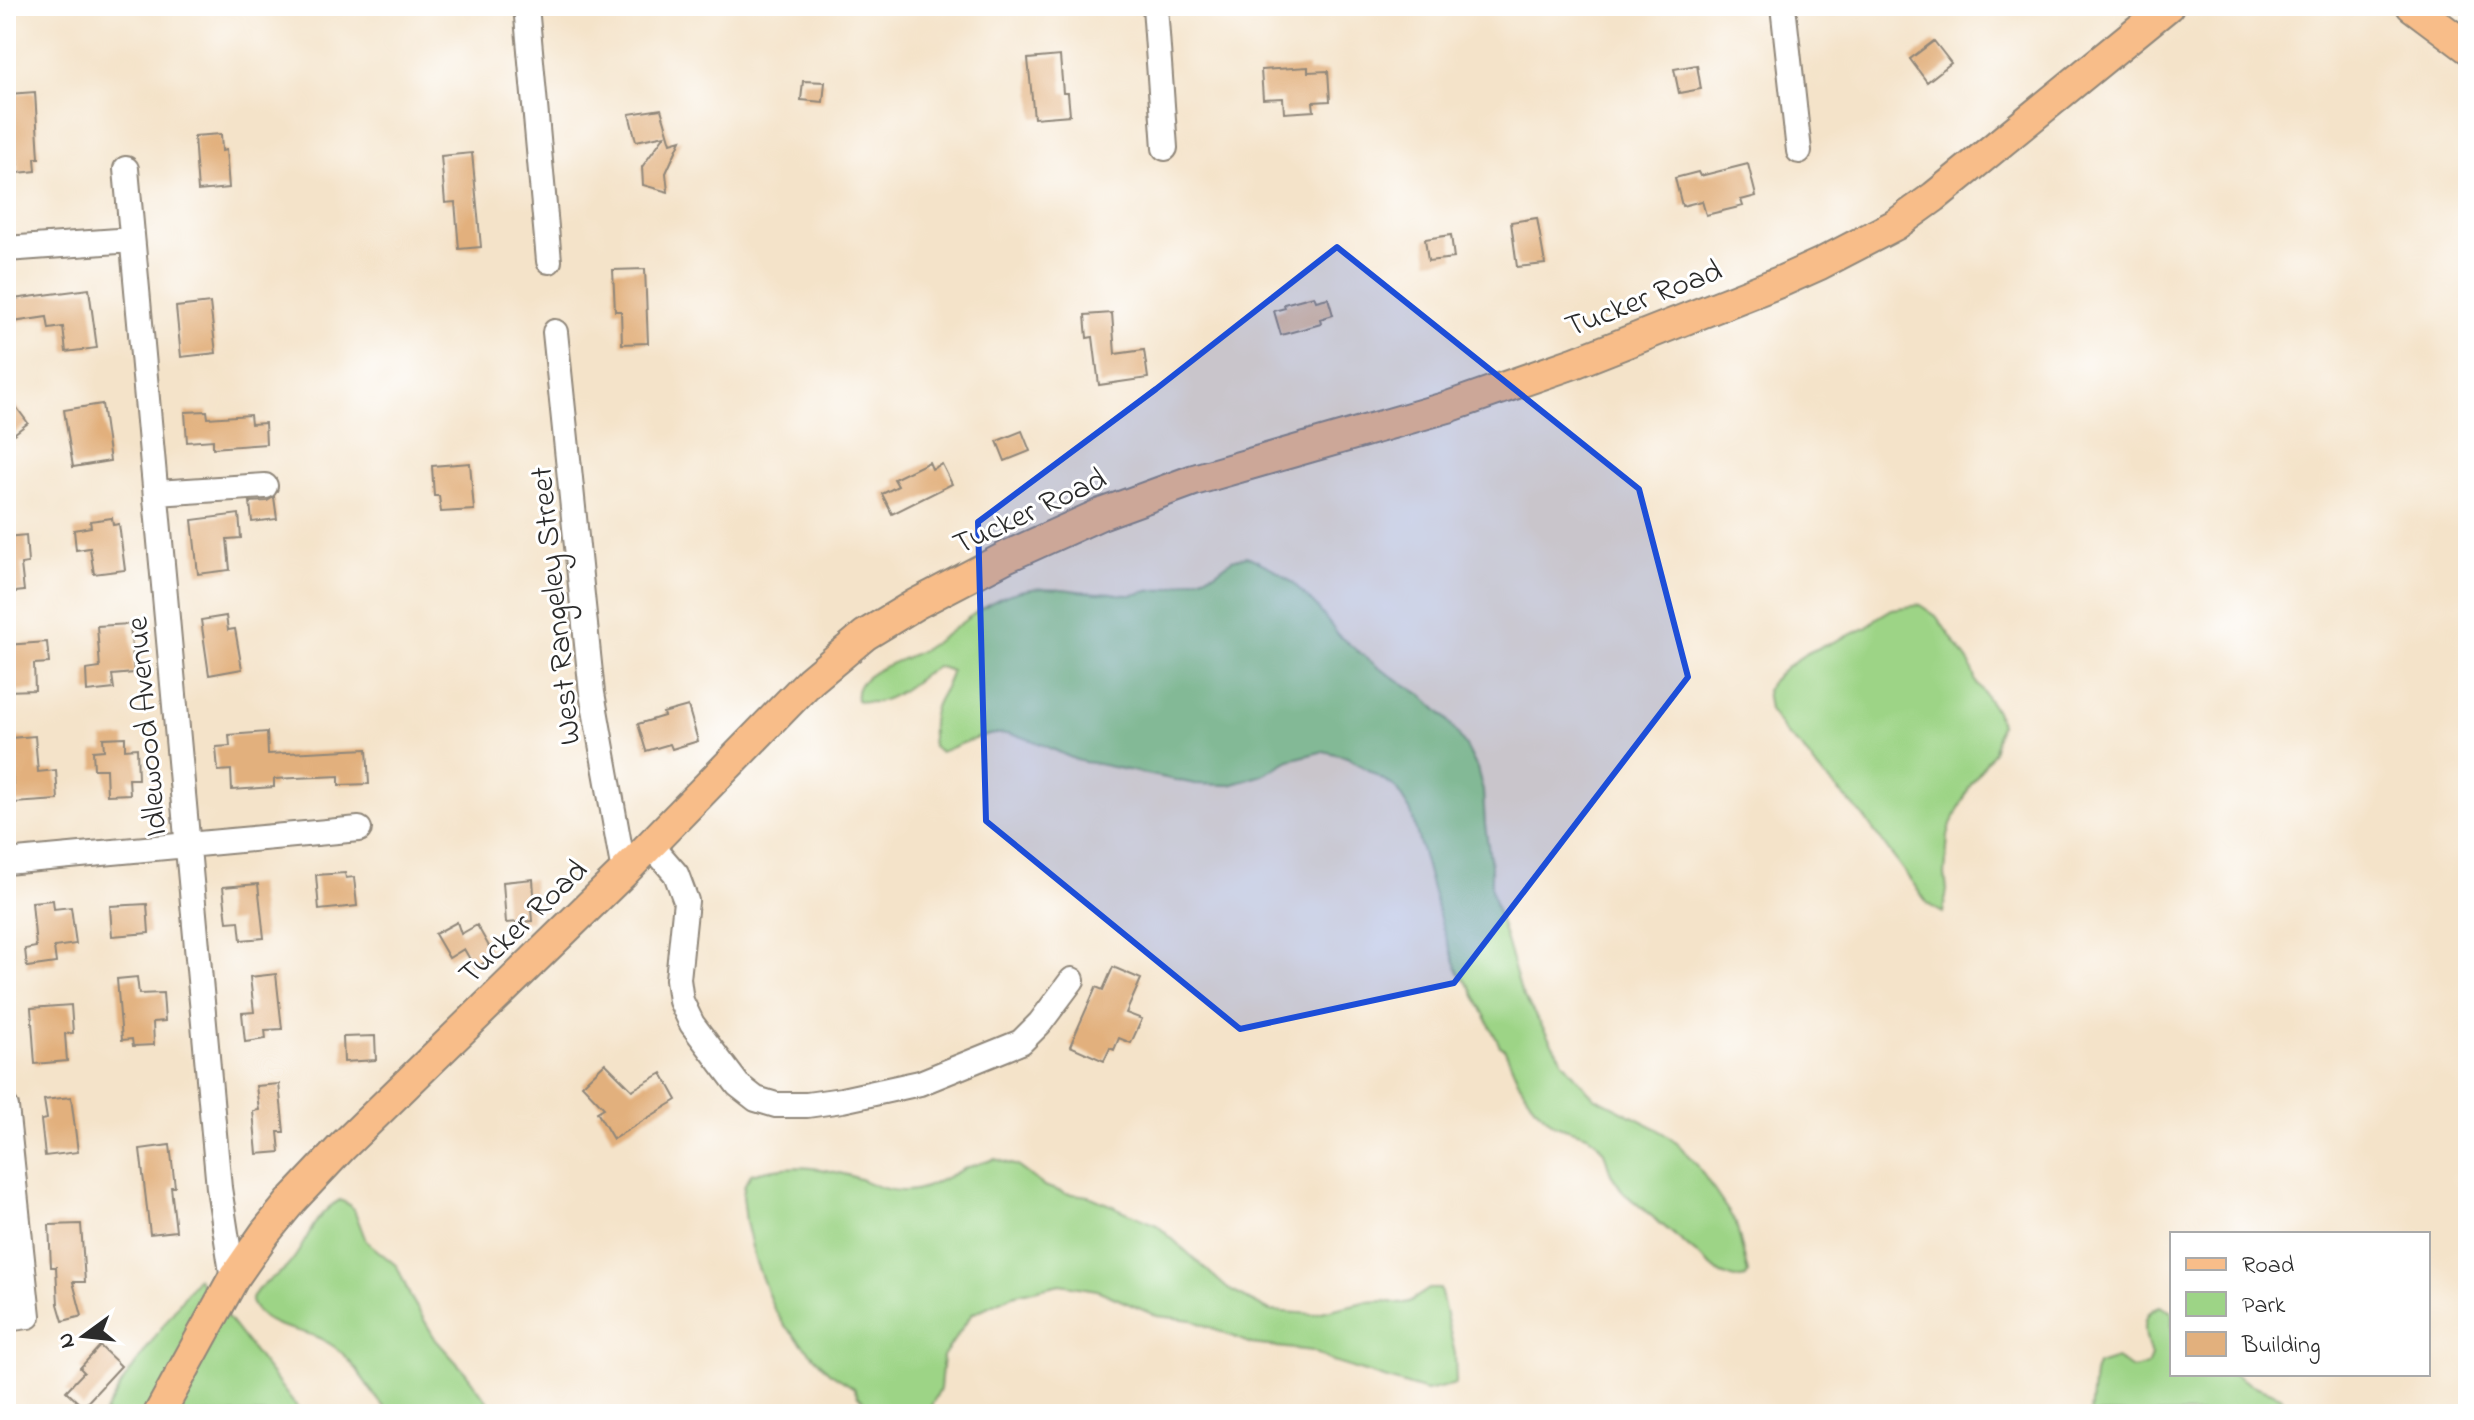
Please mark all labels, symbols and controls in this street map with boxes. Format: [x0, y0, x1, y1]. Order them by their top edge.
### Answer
street label: Tucker Road [1559, 249, 1730, 352]
street label: Tucker Road [946, 457, 1115, 569]
street label: West Rangeley Street [519, 464, 595, 747]
street label: Idlewood Avenue [115, 614, 182, 839]
street label: Tucker Road [449, 849, 600, 998]
legend [2170, 1232, 2430, 1376]
text: Road [2242, 1249, 2295, 1284]
text: Park [2242, 1289, 2286, 1324]
north arrow [44, 1296, 124, 1376]
text: N [50, 1329, 85, 1352]
text: Building [2241, 1329, 2321, 1364]

